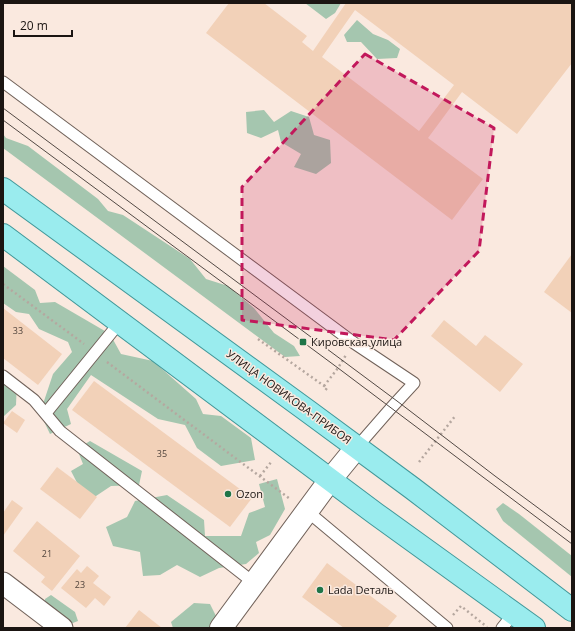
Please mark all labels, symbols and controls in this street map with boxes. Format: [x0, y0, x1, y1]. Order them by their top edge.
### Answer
scale bar [14, 12, 72, 38]
text: 20 m [20, 17, 48, 34]
house number: 33 [13, 324, 23, 337]
place label: Кировская улица [311, 334, 402, 349]
marker: Кировская улица [298, 337, 308, 347]
street label: УЛИЦА НОВИКОВА-ПРИБОЯ [224, 346, 355, 447]
house number: 35 [157, 447, 167, 460]
place label: Ozon [236, 486, 263, 501]
marker: Ozon [223, 489, 233, 499]
house number: 21 [42, 547, 52, 560]
house number: 23 [75, 578, 85, 591]
place label: Lada Dеталь [328, 582, 394, 597]
marker: Lada Dеталь [315, 585, 325, 595]

